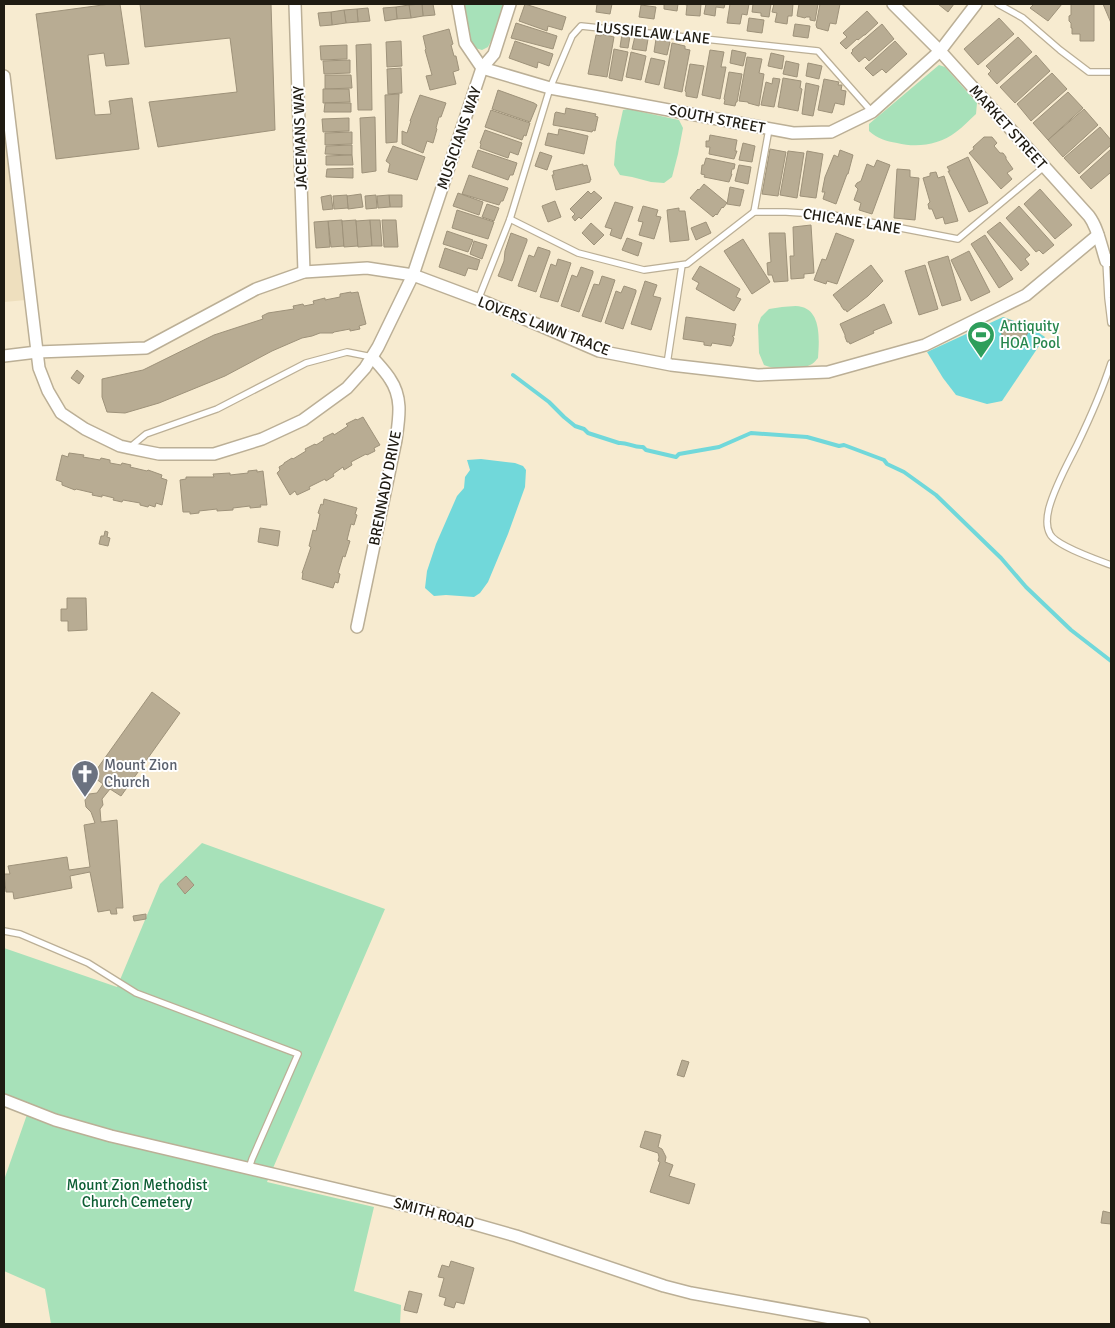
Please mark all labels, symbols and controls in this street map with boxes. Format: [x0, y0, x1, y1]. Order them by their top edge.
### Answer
street label: LUSSIELAW LANE [595, 18, 711, 48]
street label: MARKET STREET [965, 81, 1051, 173]
street label: MUSICIANS WAY [433, 84, 485, 192]
street label: JACEMANS WAY [289, 85, 311, 190]
street label: SOUTH STREET [667, 101, 767, 137]
street label: CHICANE LANE [802, 204, 902, 238]
street label: LOVERS LAWN TRACE [475, 292, 613, 360]
place label: Antiquity HOA Pool [1000, 317, 1060, 352]
sports icon: Antiquity HOA Pool [966, 320, 996, 359]
street label: BRENNADY DRIVE [365, 429, 405, 547]
place label: Mount Zion Church [104, 756, 177, 791]
church icon: Mount Zion Church [70, 759, 100, 798]
park label: Mount Zion Methodist Church Cemetery [66, 1176, 208, 1211]
street label: SMITH ROAD [392, 1194, 476, 1232]

